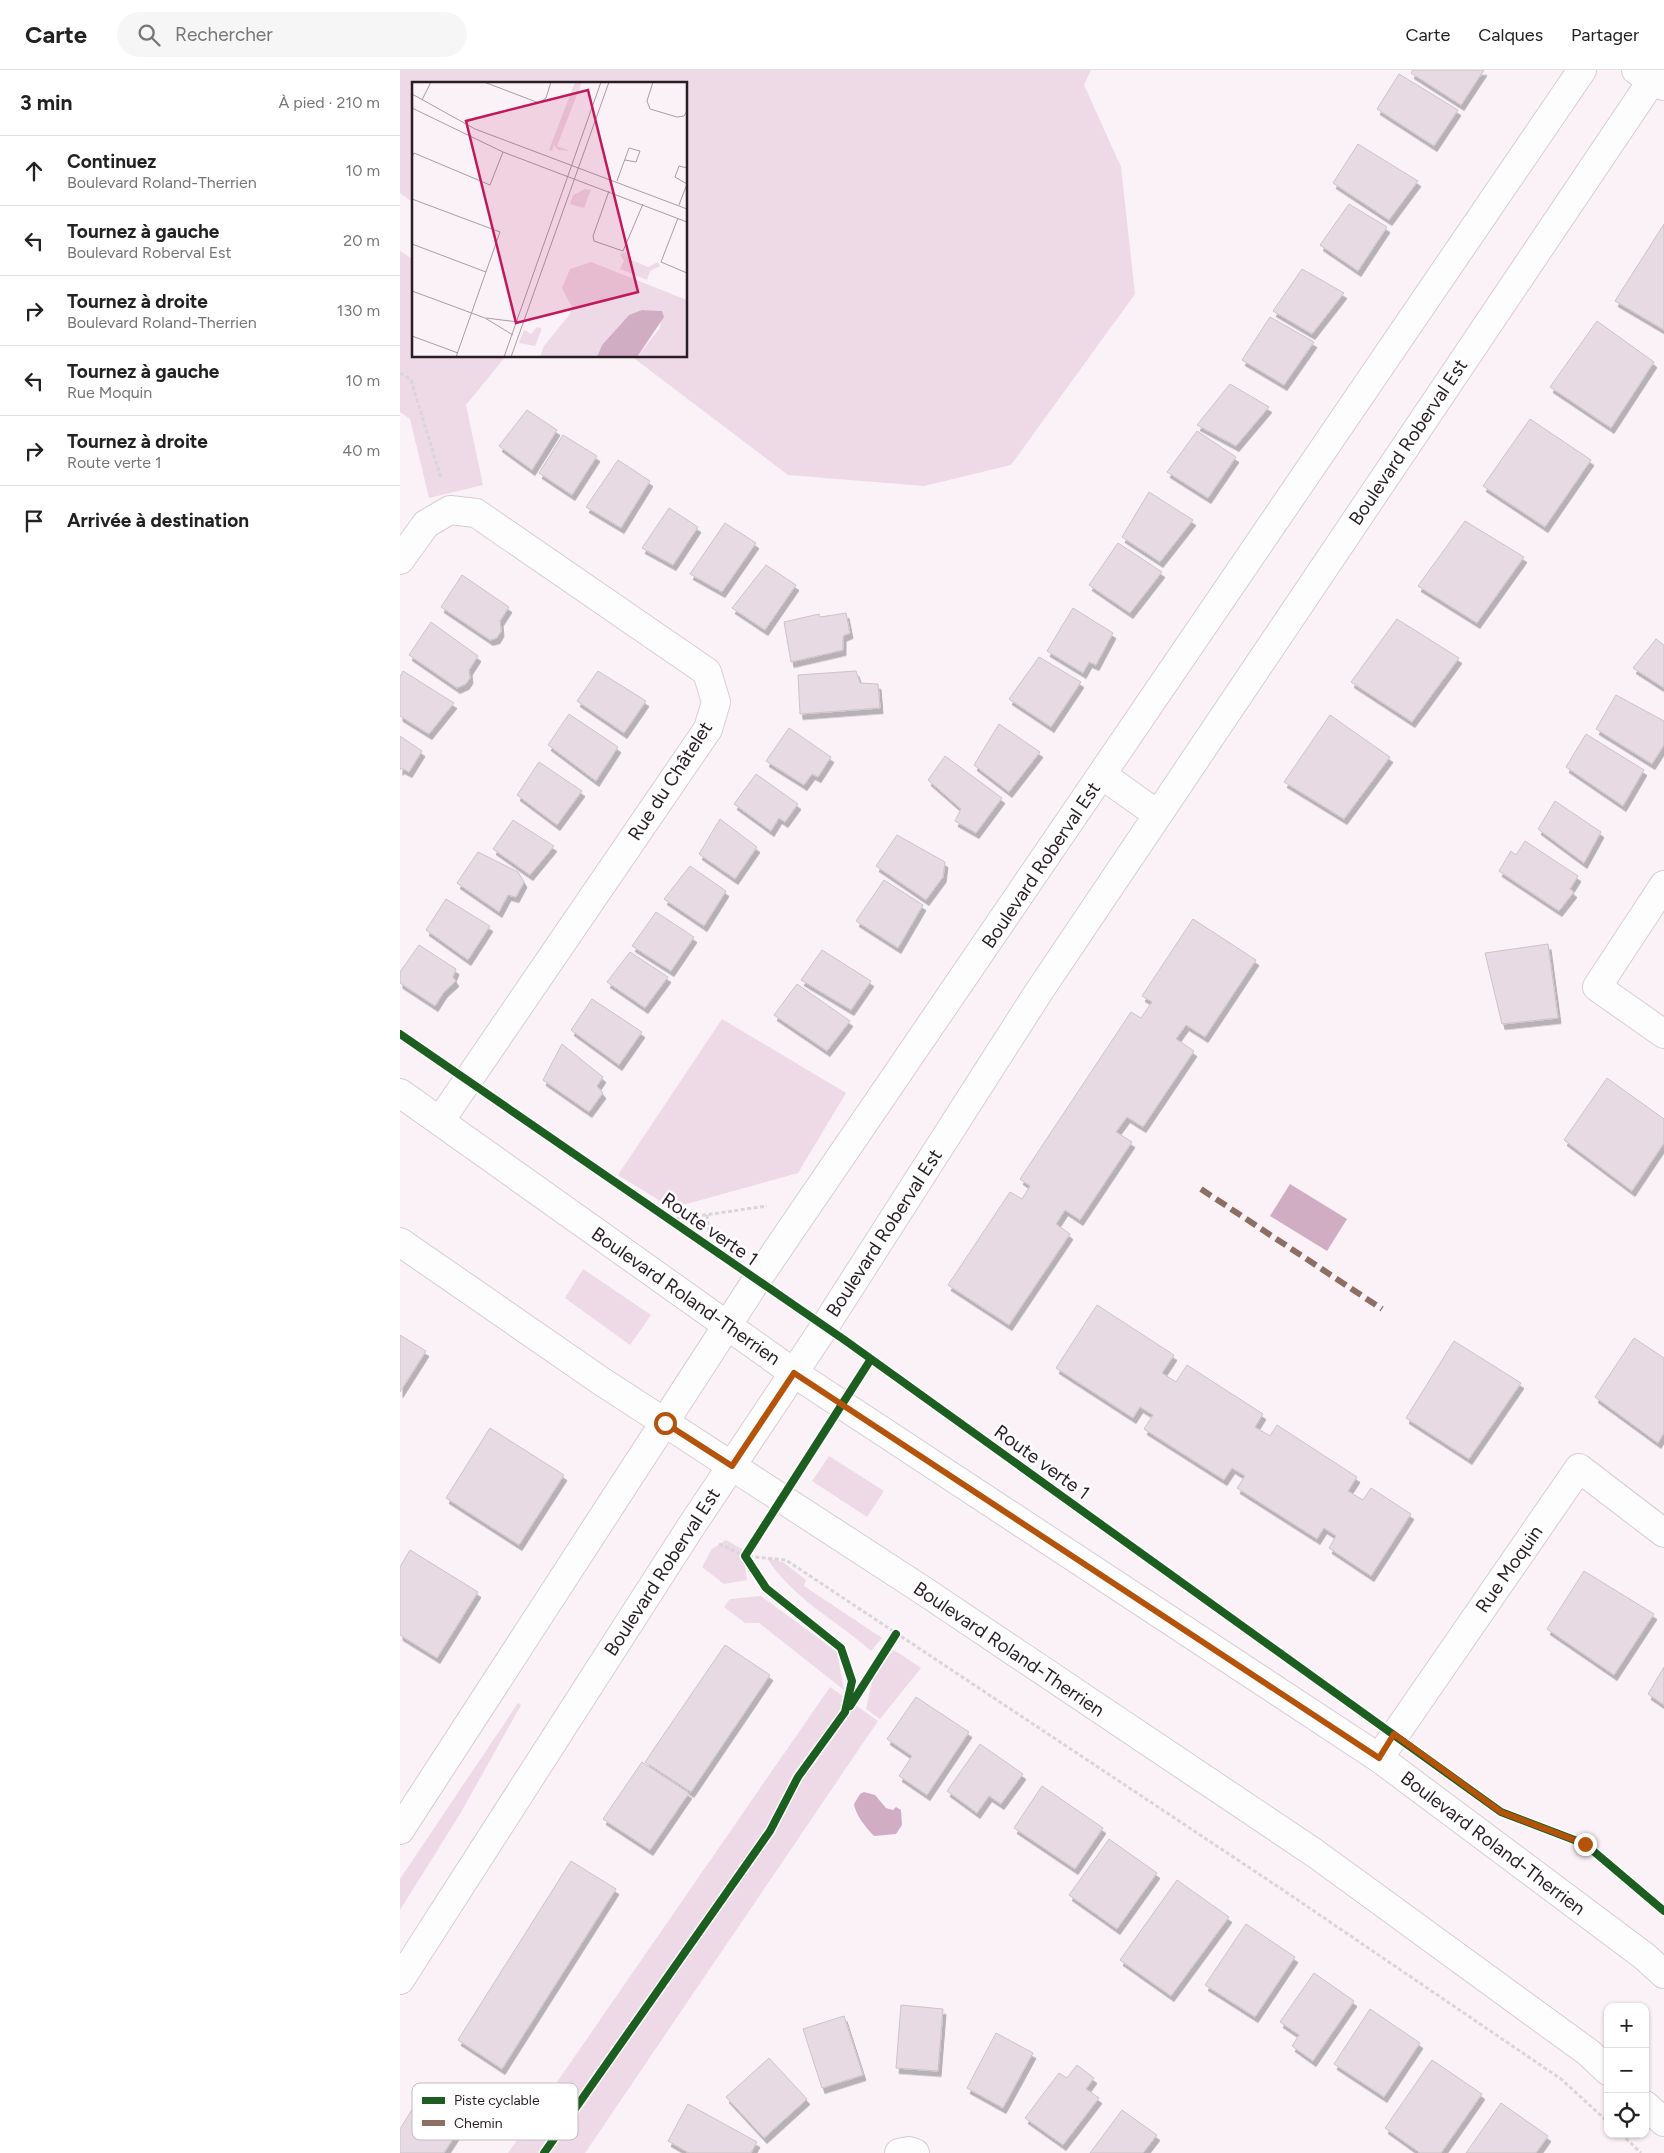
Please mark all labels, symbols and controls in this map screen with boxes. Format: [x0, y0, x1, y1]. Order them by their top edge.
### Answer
search box [117, 12, 467, 57]
text: Carte [25, 20, 87, 49]
icon: search [135, 21, 163, 49]
text: Rechercher [175, 23, 273, 46]
text: Carte [1405, 24, 1450, 46]
text: Calques [1478, 24, 1543, 46]
text: Partager [1571, 24, 1639, 46]
inset map [412, 82, 688, 358]
text: 3 min [20, 90, 72, 115]
text: À pied · 210 m [279, 93, 380, 112]
text: Continuez [67, 150, 156, 173]
icon: ahead [20, 157, 48, 185]
text: 10 m [346, 161, 380, 180]
text: Boulevard Roland-Therrien [67, 173, 257, 192]
text: Tournez à gauche [67, 220, 219, 243]
icon: left [20, 227, 48, 255]
text: 20 m [343, 231, 380, 250]
text: Boulevard Roberval Est [67, 243, 232, 262]
text: Tournez à droite [67, 290, 208, 313]
icon: right [20, 297, 48, 325]
text: 130 m [337, 301, 380, 320]
text: Boulevard Roland-Therrien [67, 313, 257, 332]
street label: Boulevard Roberval Est [1344, 355, 1472, 529]
text: Tournez à gauche [67, 360, 219, 383]
icon: left [20, 367, 48, 395]
text: 10 m [346, 371, 380, 390]
text: Rue Moquin [67, 383, 152, 402]
text: Tournez à droite [67, 430, 208, 453]
icon: right [20, 437, 48, 465]
text: 40 m [342, 441, 380, 460]
text: Route verte 1 [67, 453, 162, 472]
icon: arrive [20, 507, 48, 535]
text: Arrivée à destination [67, 509, 249, 532]
street label: Rue du Châtelet [623, 717, 717, 845]
street label: Boulevard Roberval Est [977, 778, 1105, 952]
street label: Boulevard Roberval Est [821, 1145, 947, 1321]
street label: Route verte 1 [657, 1187, 763, 1271]
street label: Boulevard Roland-Therrien [587, 1222, 785, 1370]
route start [654, 1412, 677, 1435]
street label: Route verte 1 [990, 1420, 1094, 1504]
street label: Boulevard Roberval Est [599, 1484, 725, 1660]
street label: Rue Moquin [1471, 1521, 1547, 1617]
street label: Boulevard Roland-Therrien [909, 1576, 1109, 1722]
street label: Boulevard Roland-Therrien [1396, 1766, 1590, 1920]
route end [1574, 1833, 1597, 1856]
map controls [1604, 2003, 1649, 2138]
button: + [1604, 2003, 1649, 2048]
button: − [1604, 2048, 1649, 2093]
legend [412, 2083, 578, 2140]
text: Piste cyclable [454, 2092, 540, 2109]
button: locate [1604, 2093, 1649, 2138]
text: Chemin [454, 2115, 503, 2132]

